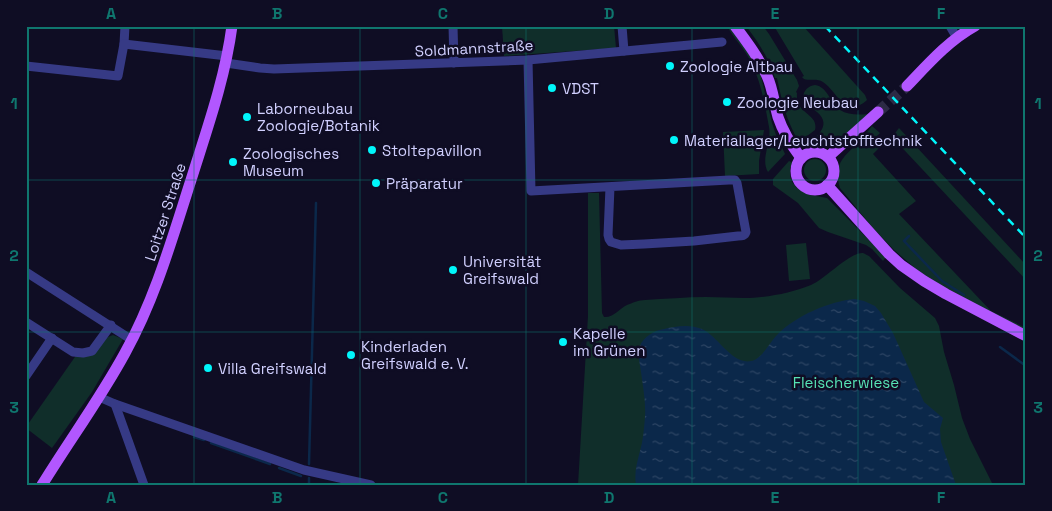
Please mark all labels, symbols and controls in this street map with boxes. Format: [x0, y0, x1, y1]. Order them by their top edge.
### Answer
text: A [106, 3, 116, 24]
text: B [272, 3, 282, 24]
text: C [438, 3, 448, 24]
text: D [604, 3, 614, 24]
text: E [771, 3, 780, 24]
text: F [937, 3, 946, 24]
street label: Soldmannstraße [414, 35, 534, 61]
place label: Zoologie Altbau [680, 57, 793, 76]
marker: Zoologie Altbau [664, 60, 676, 72]
place label: VDST [562, 79, 599, 98]
marker: VDST [546, 82, 558, 94]
text: 1 [10, 93, 18, 114]
place label: Zoologie Neubau [737, 93, 858, 112]
text: 1 [1034, 93, 1042, 114]
marker: Zoologie Neubau [721, 96, 733, 108]
place label: Laborneubau Zoologie/Botanik [257, 99, 380, 135]
marker: Laborneubau Zoologie/Botanik [241, 111, 253, 123]
place label: Materiallager/Leuchtstofftechnik [684, 131, 922, 150]
marker: Materiallager/Leuchtstofftechnik [668, 134, 680, 146]
place label: Stoltepavillon [382, 141, 482, 160]
place label: Zoologisches Museum [243, 144, 339, 180]
marker: Stoltepavillon [366, 144, 378, 156]
marker: Zoologisches Museum [227, 156, 239, 168]
street label: Loitzer Straße [140, 160, 190, 264]
place label: Präparatur [386, 174, 463, 193]
marker: Präparatur [370, 177, 382, 189]
text: 2 [9, 245, 19, 266]
text: 2 [1033, 245, 1043, 266]
place label: Universität Greifswald [463, 252, 542, 288]
marker: Universität Greifswald [447, 264, 459, 276]
place label: Kapelle im Grünen [573, 324, 645, 360]
marker: Kapelle im Grünen [557, 336, 569, 348]
place label: Kinderladen Greifswald e. V. [361, 337, 468, 373]
marker: Kinderladen Greifswald e. V. [345, 349, 357, 361]
place label: Villa Greifswald [218, 359, 327, 378]
marker: Villa Greifswald [202, 362, 214, 374]
park label: Fleischerwiese [793, 373, 899, 392]
text: 3 [9, 397, 19, 418]
text: 3 [1033, 397, 1043, 418]
text: A [106, 487, 116, 508]
text: B [272, 487, 282, 508]
text: C [438, 487, 448, 508]
text: D [604, 487, 614, 508]
text: E [771, 487, 780, 508]
text: F [937, 487, 946, 508]

